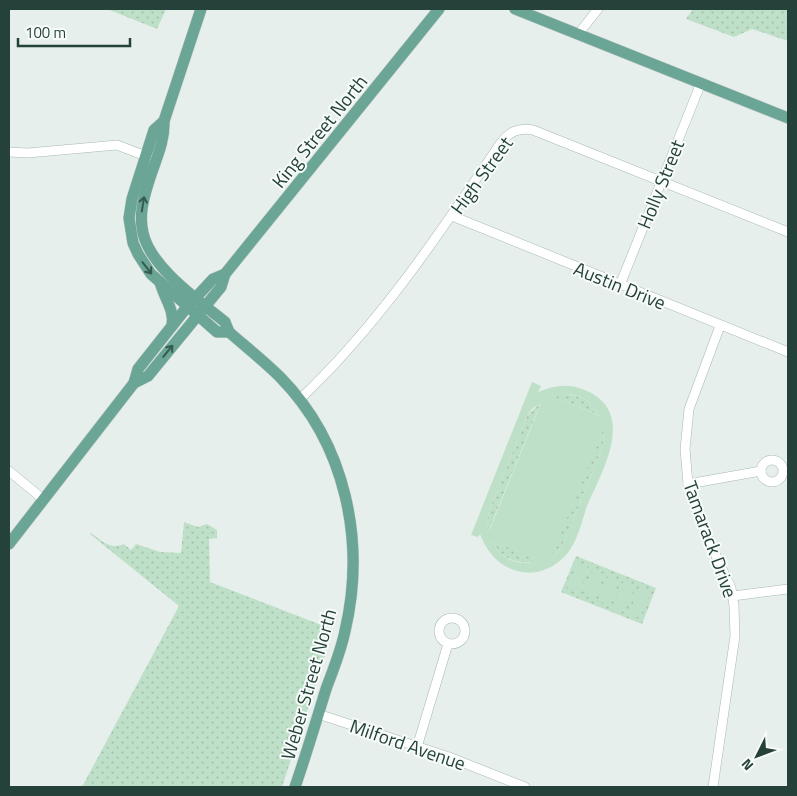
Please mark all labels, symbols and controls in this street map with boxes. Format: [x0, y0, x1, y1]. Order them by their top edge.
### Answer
scale bar [18, 15, 130, 47]
text: 100 m [25, 21, 66, 44]
street label: King Street North [264, 68, 374, 194]
street label: High Street [443, 130, 519, 220]
street label: Holly Street [629, 135, 691, 233]
one-way arrow [138, 196, 148, 212]
street label: Austin Drive [570, 253, 670, 317]
one-way arrow [142, 261, 152, 275]
one-way arrow [162, 345, 173, 358]
street label: Tamarack Drive [676, 477, 746, 601]
street label: Weber Street North [273, 605, 343, 763]
street label: Milford Avenue [346, 711, 470, 777]
north arrow [732, 731, 782, 781]
text: N [736, 754, 758, 776]

